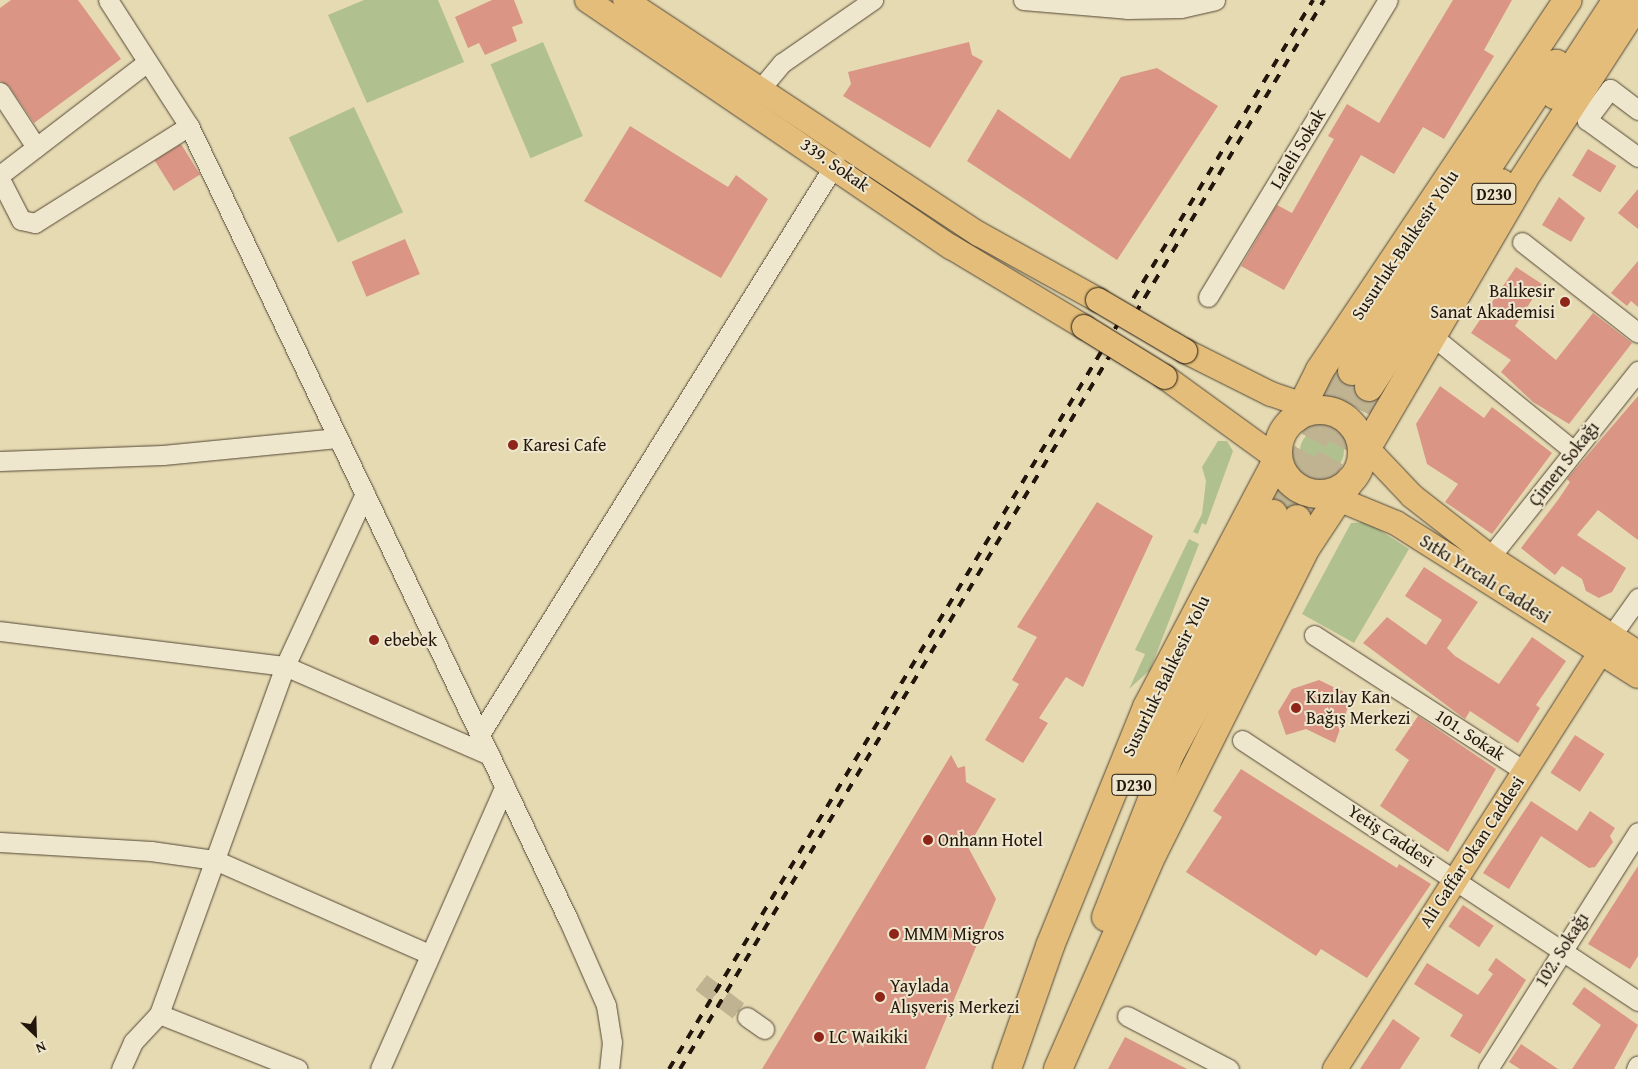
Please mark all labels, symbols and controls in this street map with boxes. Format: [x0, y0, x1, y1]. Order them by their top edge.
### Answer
street label: Laleli Sokak [1266, 105, 1330, 193]
street label: 339. Sokak [796, 133, 874, 197]
street label: Susurluk-Balıkesir Yolu [1347, 166, 1463, 324]
road number: D230 [1470, 180, 1518, 208]
place label: Balıkesir Sanat Akademisi [1430, 281, 1555, 324]
marker: Balıkesir Sanat Akademisi [1559, 296, 1571, 308]
street label: Çimen Sokağı [1524, 417, 1604, 511]
place label: Karesi Cafe [523, 434, 606, 456]
marker: Karesi Cafe [507, 439, 519, 451]
street label: Sıtkı Yırcalı Caddesi [1416, 530, 1554, 628]
street label: Susurluk-Balıkesir Yolu [1118, 592, 1214, 760]
place label: ebebek [384, 629, 437, 651]
marker: ebebek [368, 634, 380, 646]
place label: Kızılay Kan Bağış Merkezi [1306, 687, 1411, 730]
marker: Kızılay Kan Bağış Merkezi [1290, 702, 1302, 714]
street label: 101. Sokak [1431, 704, 1509, 766]
road number: D230 [1110, 772, 1158, 798]
street label: Ali Gaffar Okan Caddesi [1415, 772, 1529, 932]
street label: Yetiş Caddesi [1344, 800, 1438, 872]
place label: Onhann Hotel [938, 829, 1043, 851]
marker: Onhann Hotel [922, 834, 934, 846]
street label: 102. Sokağı [1531, 909, 1593, 991]
place label: MMM Migros [904, 923, 1004, 945]
marker: MMM Migros [888, 928, 900, 940]
place label: Yaylada Alışveriş Merkezi [890, 976, 1020, 1019]
marker: Yaylada Alışveriş Merkezi [874, 991, 886, 1003]
north arrow [10, 1009, 60, 1059]
place label: LC Waikiki [829, 1026, 908, 1048]
marker: LC Waikiki [813, 1031, 825, 1043]
text: N [33, 1037, 49, 1059]

